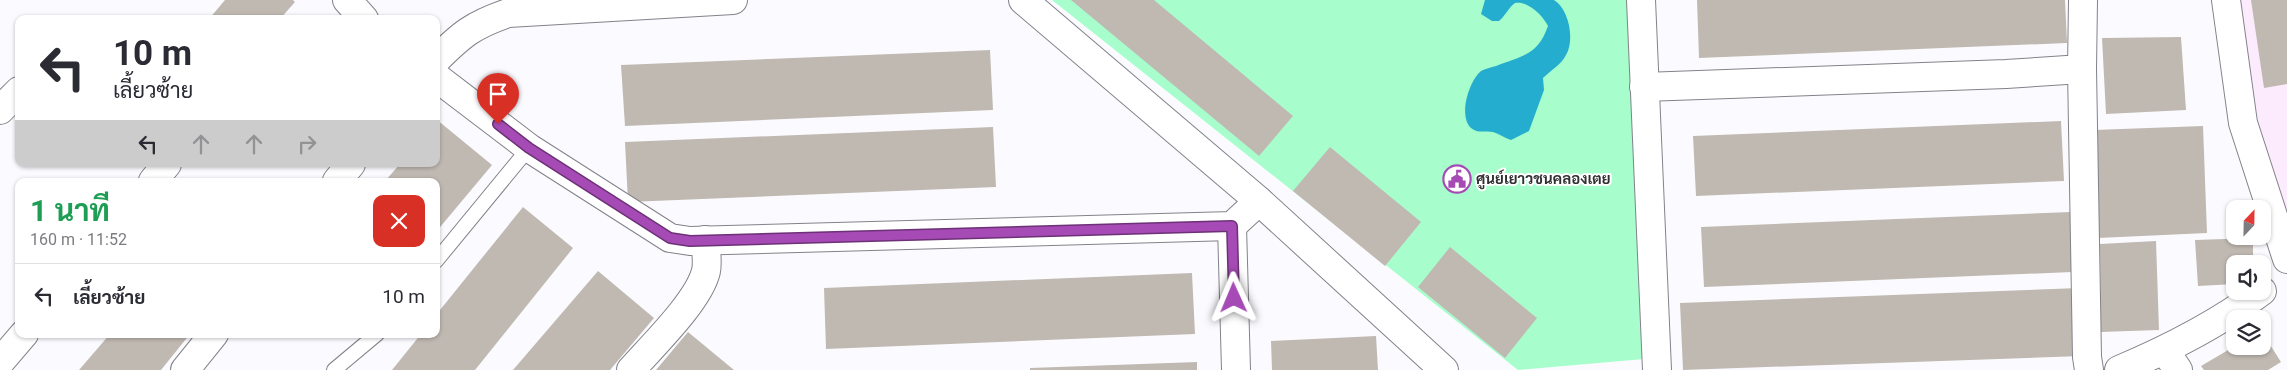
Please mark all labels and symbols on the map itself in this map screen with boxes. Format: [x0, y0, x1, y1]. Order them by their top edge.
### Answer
pin [477, 73, 519, 124]
public building icon: ศูนย์เยาวชนคลองเตย [1442, 164, 1472, 194]
place label: ศูนย์เยาวชนคลองเตย [1476, 169, 1611, 190]
north arrow [2226, 200, 2271, 245]
position arrow [1207, 271, 1259, 323]

